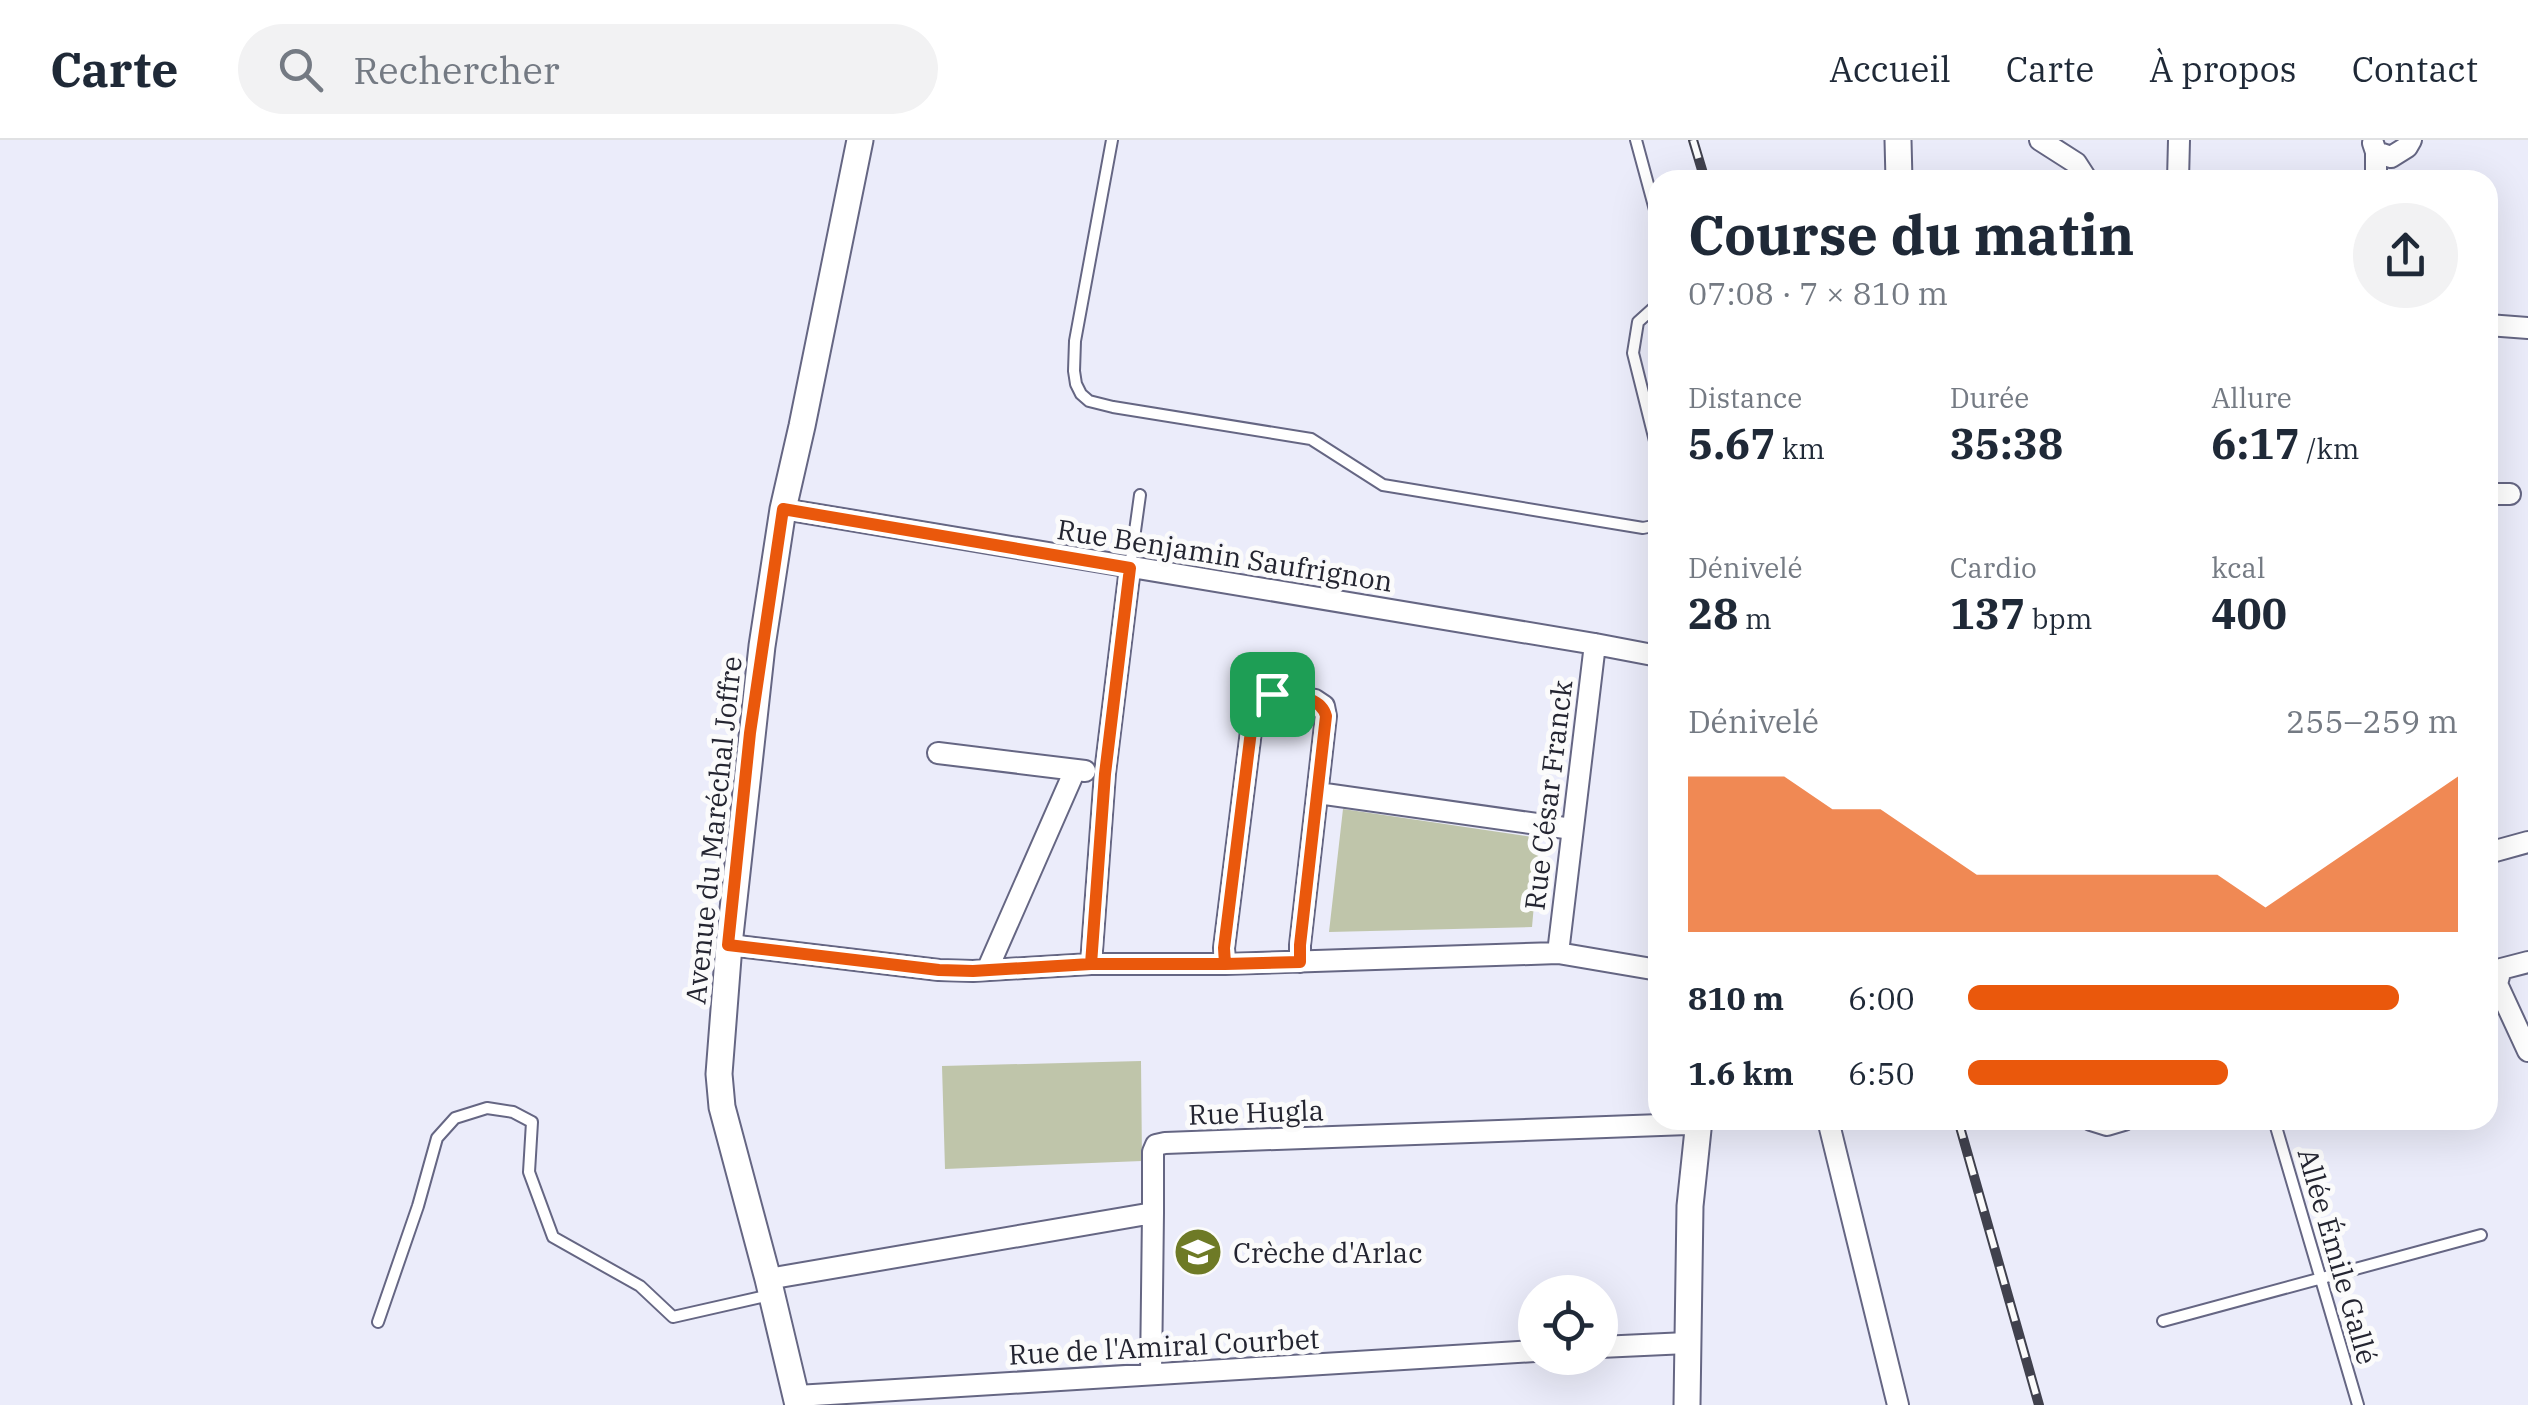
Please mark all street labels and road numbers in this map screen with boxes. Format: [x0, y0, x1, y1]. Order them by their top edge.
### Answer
street label: Rue Benjamin Saufrignon [1054, 510, 1396, 600]
street label: Avenue du Maréchal Joffre [676, 654, 750, 1006]
street label: Rue César Franck [1516, 677, 1581, 912]
street label: Rue Hugla [1187, 1091, 1325, 1133]
street label: Allée Émile Gallé [2289, 1144, 2387, 1368]
street label: Rue de l'Amiral Courbet [1008, 1319, 1321, 1373]

